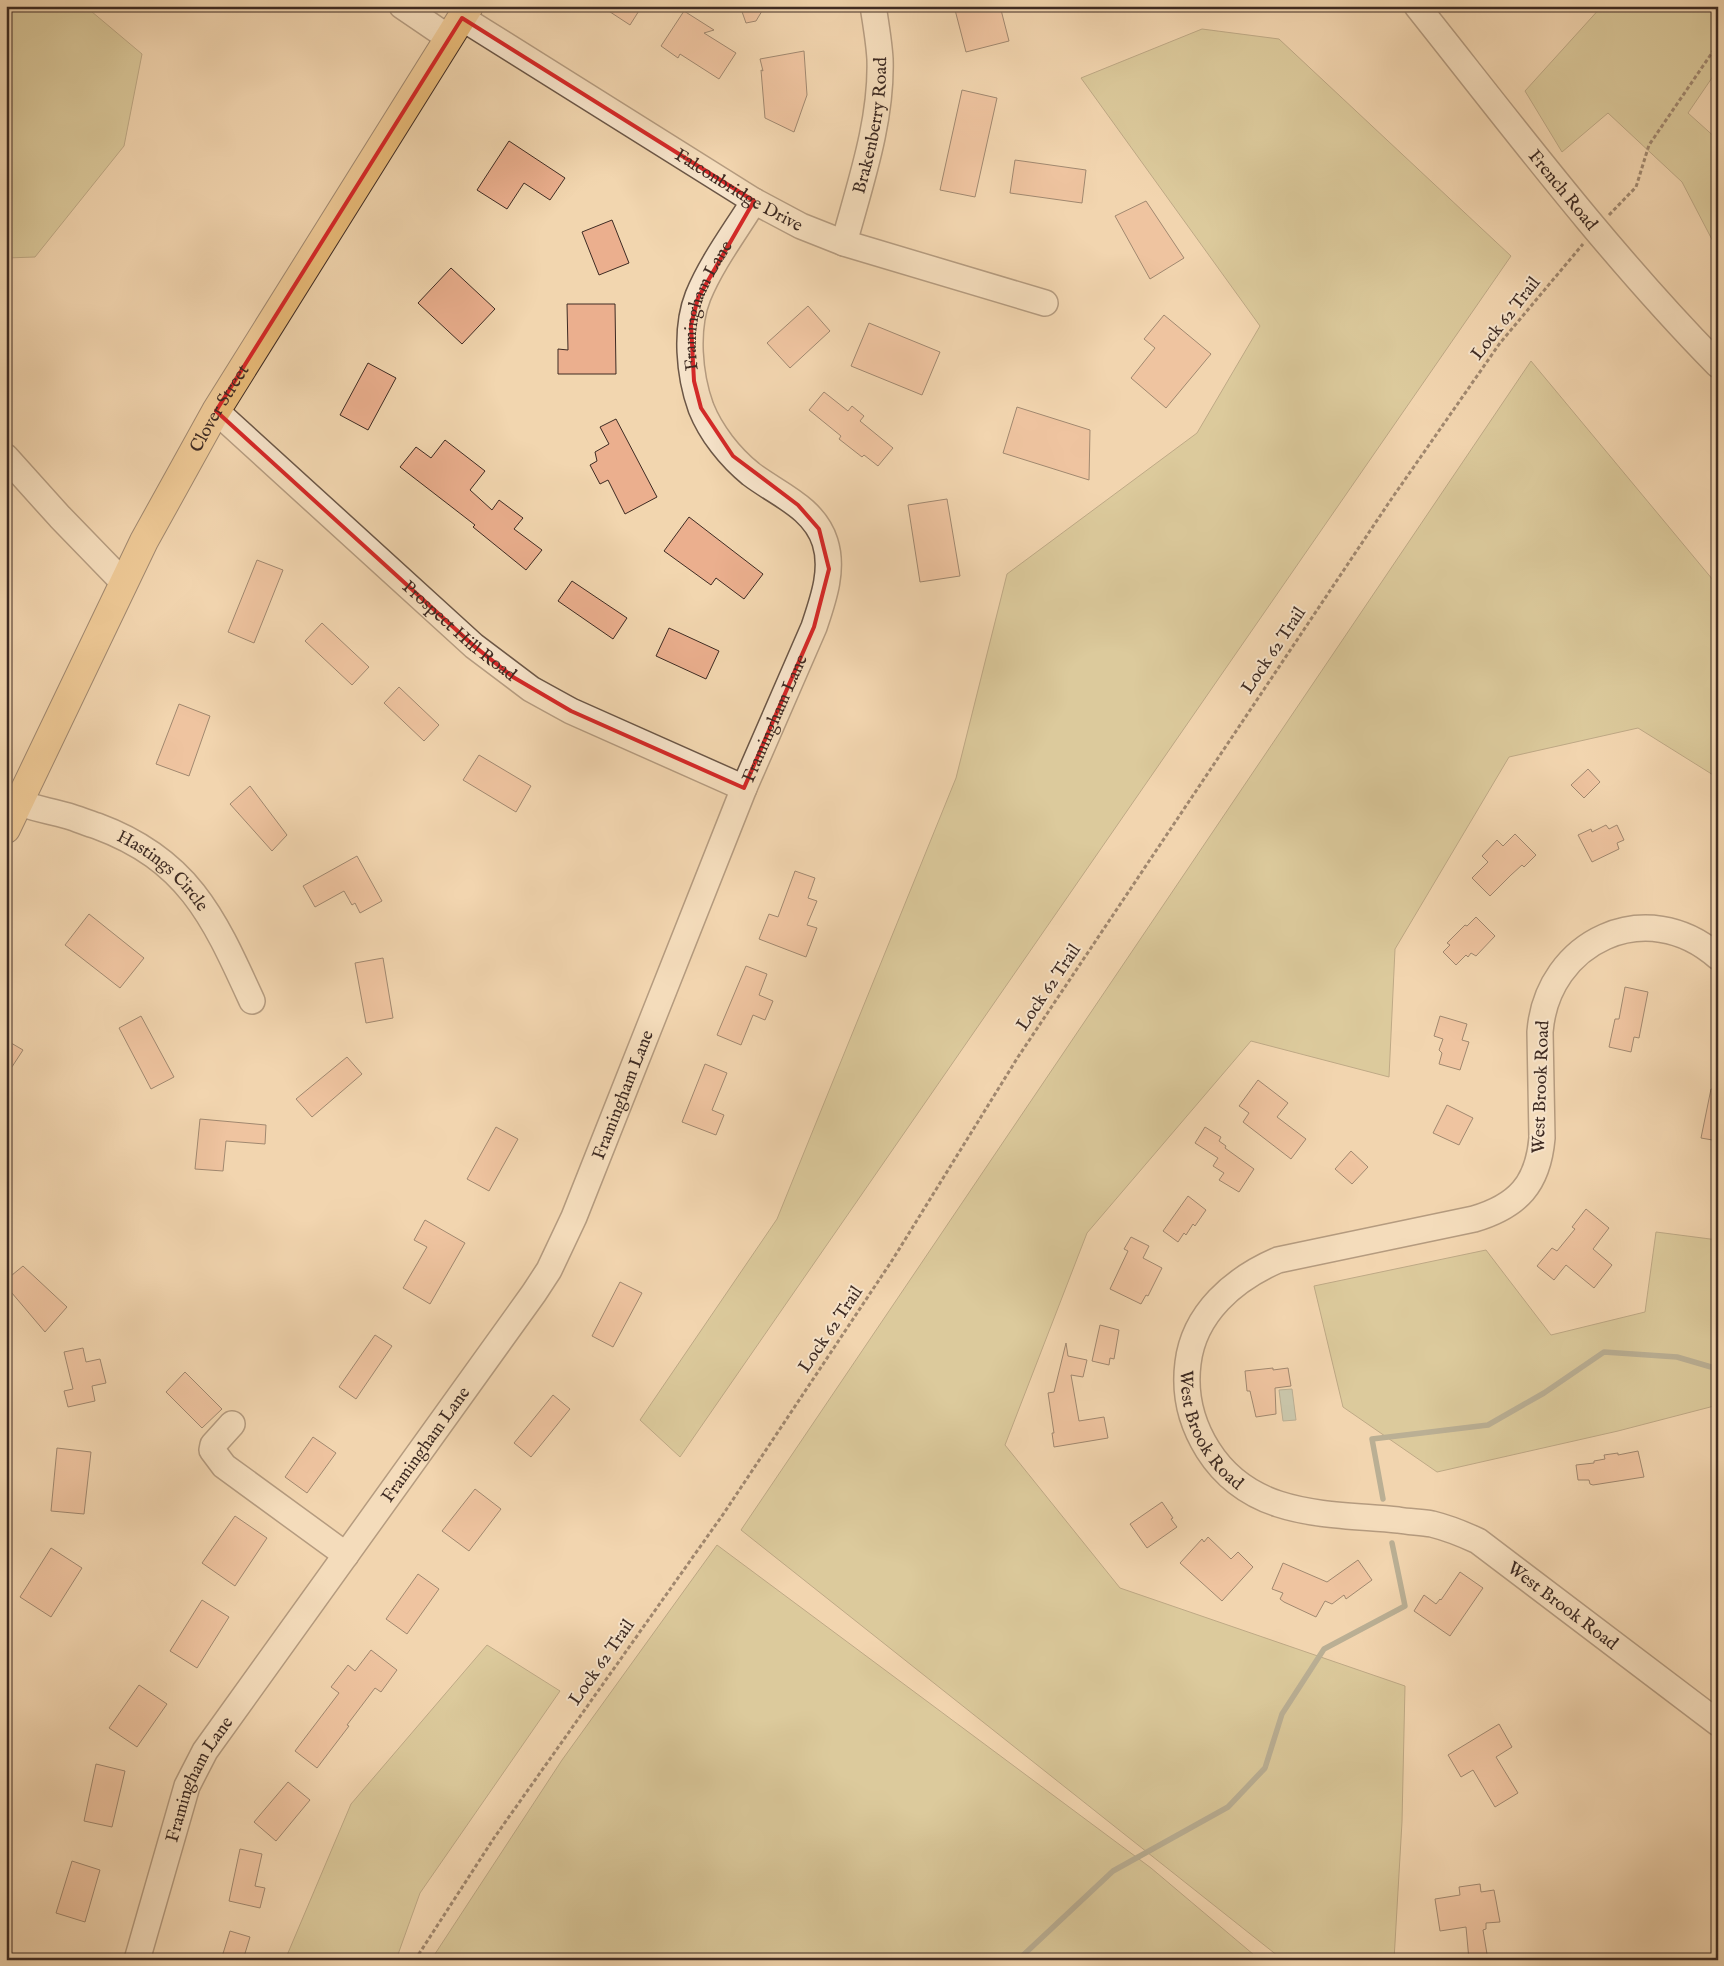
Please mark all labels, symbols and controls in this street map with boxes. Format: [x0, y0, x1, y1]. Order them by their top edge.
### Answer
street label: Brakenberry Road [848, 56, 893, 197]
street label: Falconbridge Drive [670, 144, 806, 238]
street label: French Road [1522, 146, 1602, 236]
street label: Framingham Lane [680, 237, 739, 372]
street label: Lock 62 Trail [1466, 272, 1546, 365]
street label: Clover Street [185, 360, 255, 457]
street label: Prospect Hill Road [397, 576, 521, 687]
street label: Lock 62 Trail [1237, 603, 1312, 699]
street label: Framingham Lane [738, 651, 814, 786]
street label: Hastings Circle [113, 826, 213, 916]
street label: Lock 62 Trail [1012, 940, 1087, 1036]
street label: West Brook Road [1528, 1020, 1555, 1154]
street label: Framingham Lane [588, 1027, 660, 1163]
street label: Lock 62 Trail [794, 1282, 869, 1378]
street label: West Brook Road [1174, 1370, 1248, 1496]
street label: Framingham Lane [377, 1383, 476, 1508]
street label: West Brook Road [1502, 1557, 1622, 1656]
street label: Lock 62 Trail [564, 1615, 640, 1710]
street label: Framingham Lane [161, 1712, 239, 1845]

